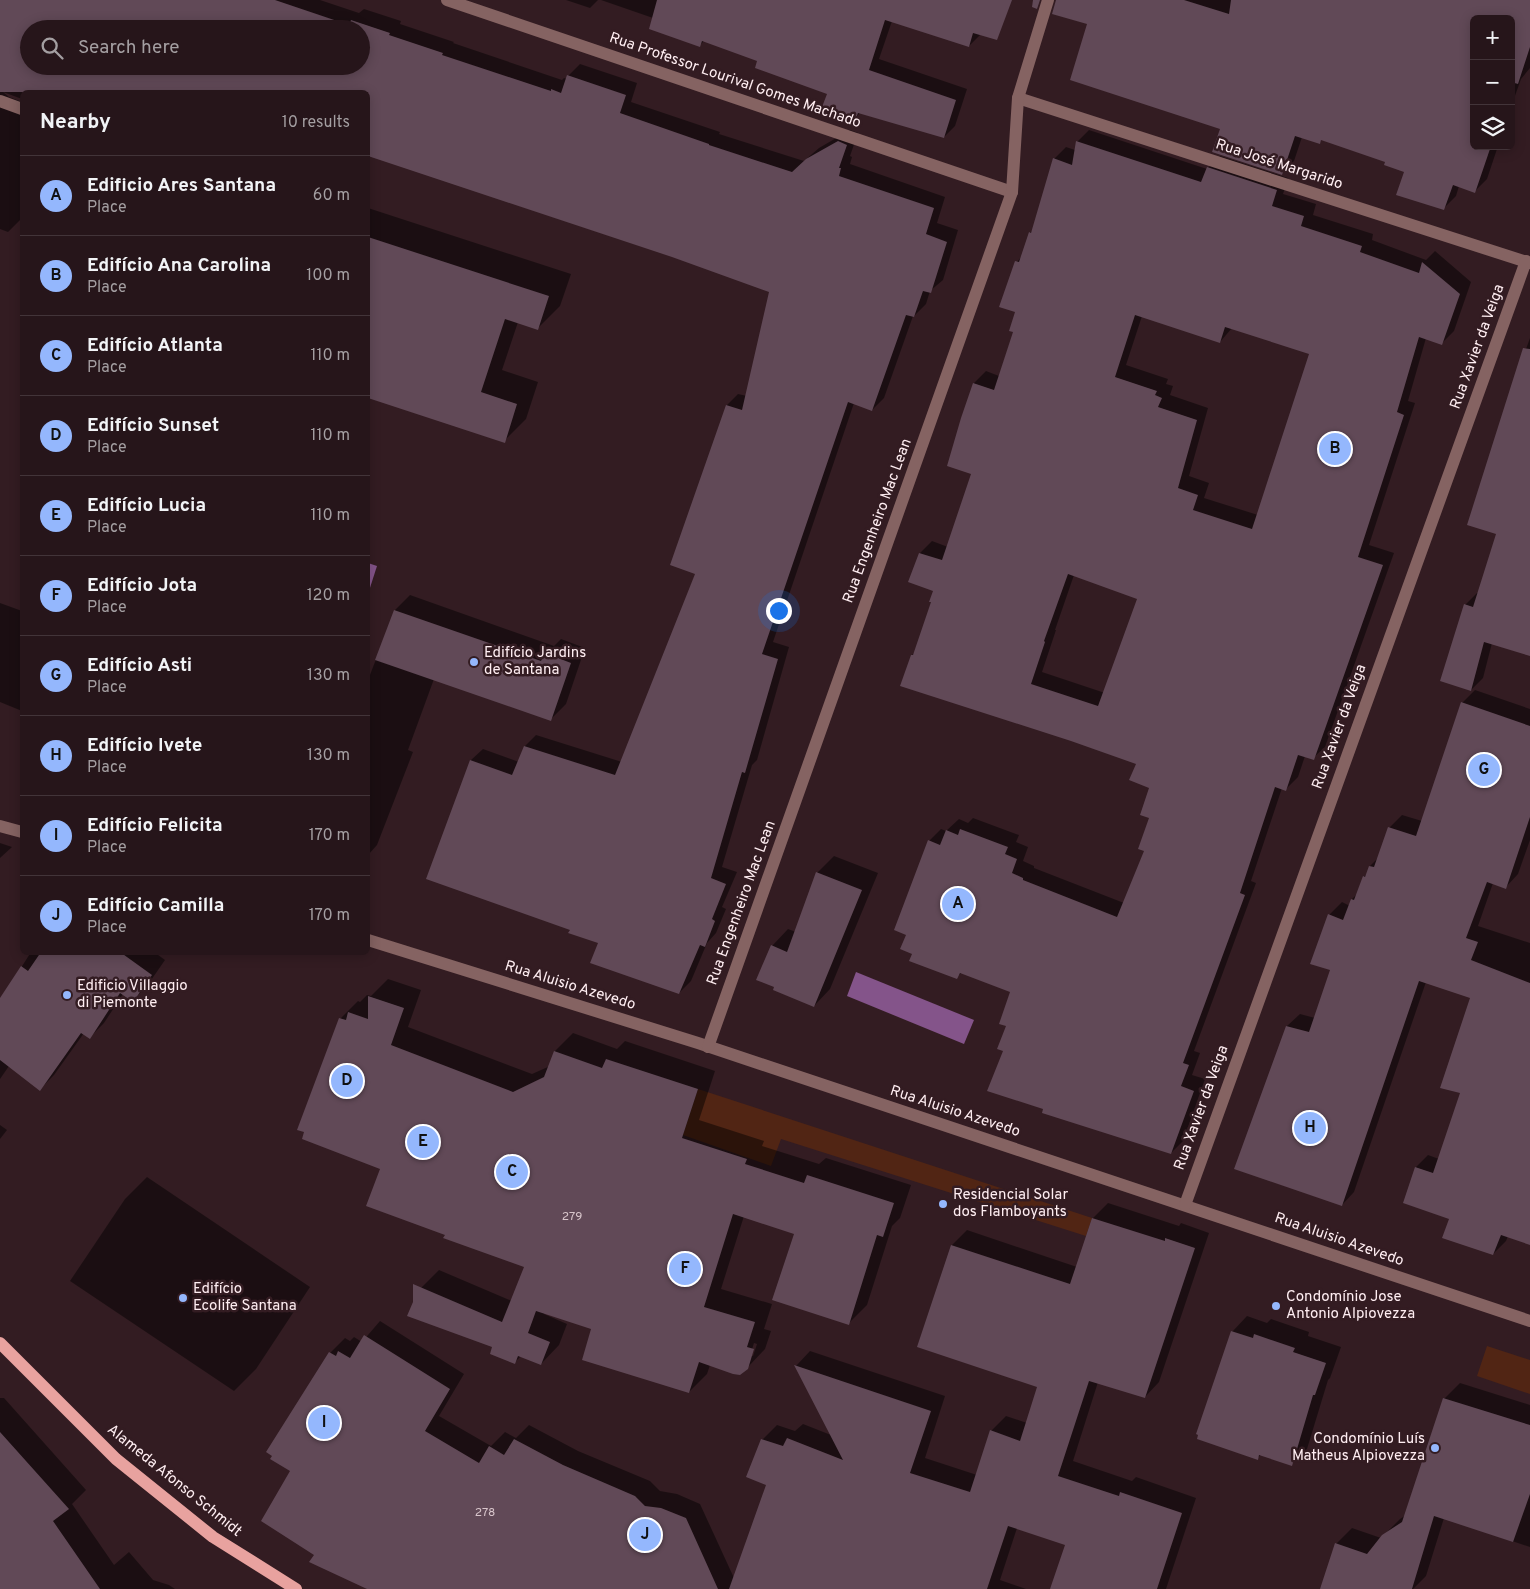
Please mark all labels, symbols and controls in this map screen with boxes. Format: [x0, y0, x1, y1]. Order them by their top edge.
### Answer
map controls [1470, 15, 1515, 150]
button: + [1470, 15, 1515, 60]
search box [20, 20, 370, 75]
street label: Rua Professor Lourival Gomes Machado [607, 29, 863, 133]
icon: search [38, 34, 66, 62]
text: Search here [78, 36, 180, 60]
button: − [1470, 60, 1515, 105]
button: layers [1470, 105, 1515, 150]
text: Nearby [40, 109, 111, 136]
text: 10 results [282, 113, 350, 133]
street label: Rua José Margarido [1213, 135, 1345, 195]
text: Edificio Ares Santana [87, 174, 276, 198]
text: A [50, 186, 62, 206]
text: 60 m [313, 186, 350, 206]
text: Place [87, 198, 127, 218]
text: Edifício Ana Carolina [87, 254, 271, 278]
text: B [50, 266, 62, 286]
text: 100 m [306, 266, 350, 286]
text: Place [87, 278, 127, 298]
street label: Rua Xavier da Veiga [1447, 282, 1509, 412]
text: Edifício Atlanta [87, 334, 223, 358]
text: C [51, 346, 61, 366]
text: 110 m [310, 346, 350, 366]
text: Place [87, 358, 127, 378]
text: Edifício Sunset [87, 414, 219, 438]
text: D [50, 426, 62, 446]
text: 110 m [310, 426, 350, 446]
pin: B [1319, 430, 1351, 468]
street label: Rua Engenheiro Mac Lean [839, 436, 917, 606]
text: Place [87, 438, 127, 458]
text: Edifício Lucia [87, 494, 206, 518]
text: E [51, 506, 61, 526]
text: 110 m [310, 506, 350, 526]
text: Place [87, 518, 127, 538]
text: Edifício Jota [87, 574, 197, 598]
text: F [51, 586, 61, 606]
text: 120 m [307, 586, 350, 606]
text: Place [87, 598, 127, 618]
your location [766, 598, 792, 624]
place label: Edifício Jardins de Santana [484, 644, 586, 680]
text: Edifício Asti [87, 654, 192, 678]
marker: Edifício Jardins de Santana [468, 656, 480, 668]
street label: Rua Xavier da Veiga [1309, 662, 1371, 792]
text: G [51, 666, 61, 686]
text: 130 m [307, 666, 350, 686]
text: Place [87, 678, 127, 698]
text: Edifício Ivete [87, 734, 202, 758]
text: H [50, 746, 62, 766]
text: 130 m [307, 746, 350, 766]
pin: G [1468, 751, 1500, 789]
text: Place [87, 758, 127, 778]
text: Edifício Felicita [87, 814, 223, 838]
street label: Rua Engenheiro Mac Lean [703, 818, 781, 988]
text: I [54, 826, 58, 846]
text: 170 m [309, 826, 350, 846]
text: Place [87, 838, 127, 858]
pin: A [942, 885, 974, 923]
text: Edifício Camilla [87, 894, 224, 918]
text: J [52, 906, 60, 926]
text: 170 m [309, 906, 350, 926]
text: Place [87, 918, 127, 938]
street label: Rua Aluisio Azevedo [502, 957, 638, 1015]
place label: Edificio Villaggio di Piemonte [77, 977, 188, 1013]
marker: Edificio Villaggio di Piemonte [61, 989, 73, 1001]
street label: Rua Xavier da Veiga [1171, 1043, 1233, 1173]
pin: D [331, 1062, 363, 1100]
street label: Rua Aluisio Azevedo [888, 1082, 1022, 1142]
pin: H [1294, 1109, 1326, 1147]
pin: E [407, 1123, 439, 1161]
pin: C [496, 1153, 528, 1191]
place label: Residencial Solar dos Flamboyants [953, 1186, 1068, 1222]
marker: Residencial Solar dos Flamboyants [937, 1198, 949, 1210]
house number: 279 [562, 1209, 582, 1225]
street label: Rua Aluisio Azevedo [1272, 1209, 1406, 1271]
pin: F [669, 1250, 701, 1288]
place label: Edifício Ecolife Santana [193, 1280, 297, 1316]
place label: Condomínio Jose Antonio Alpiovezza [1286, 1288, 1415, 1324]
marker: Edifício Ecolife Santana [177, 1292, 189, 1304]
marker: Condomínio Jose Antonio Alpiovezza [1270, 1300, 1282, 1312]
pin: I [308, 1404, 340, 1442]
street label: Alameda Afonso Schmidt [103, 1421, 245, 1541]
place label: Condomínio Luís Matheus Alpiovezza [1292, 1430, 1425, 1466]
marker: Condomínio Luís Matheus Alpiovezza [1429, 1442, 1441, 1454]
house number: 278 [475, 1505, 495, 1521]
pin: J [629, 1516, 661, 1554]

